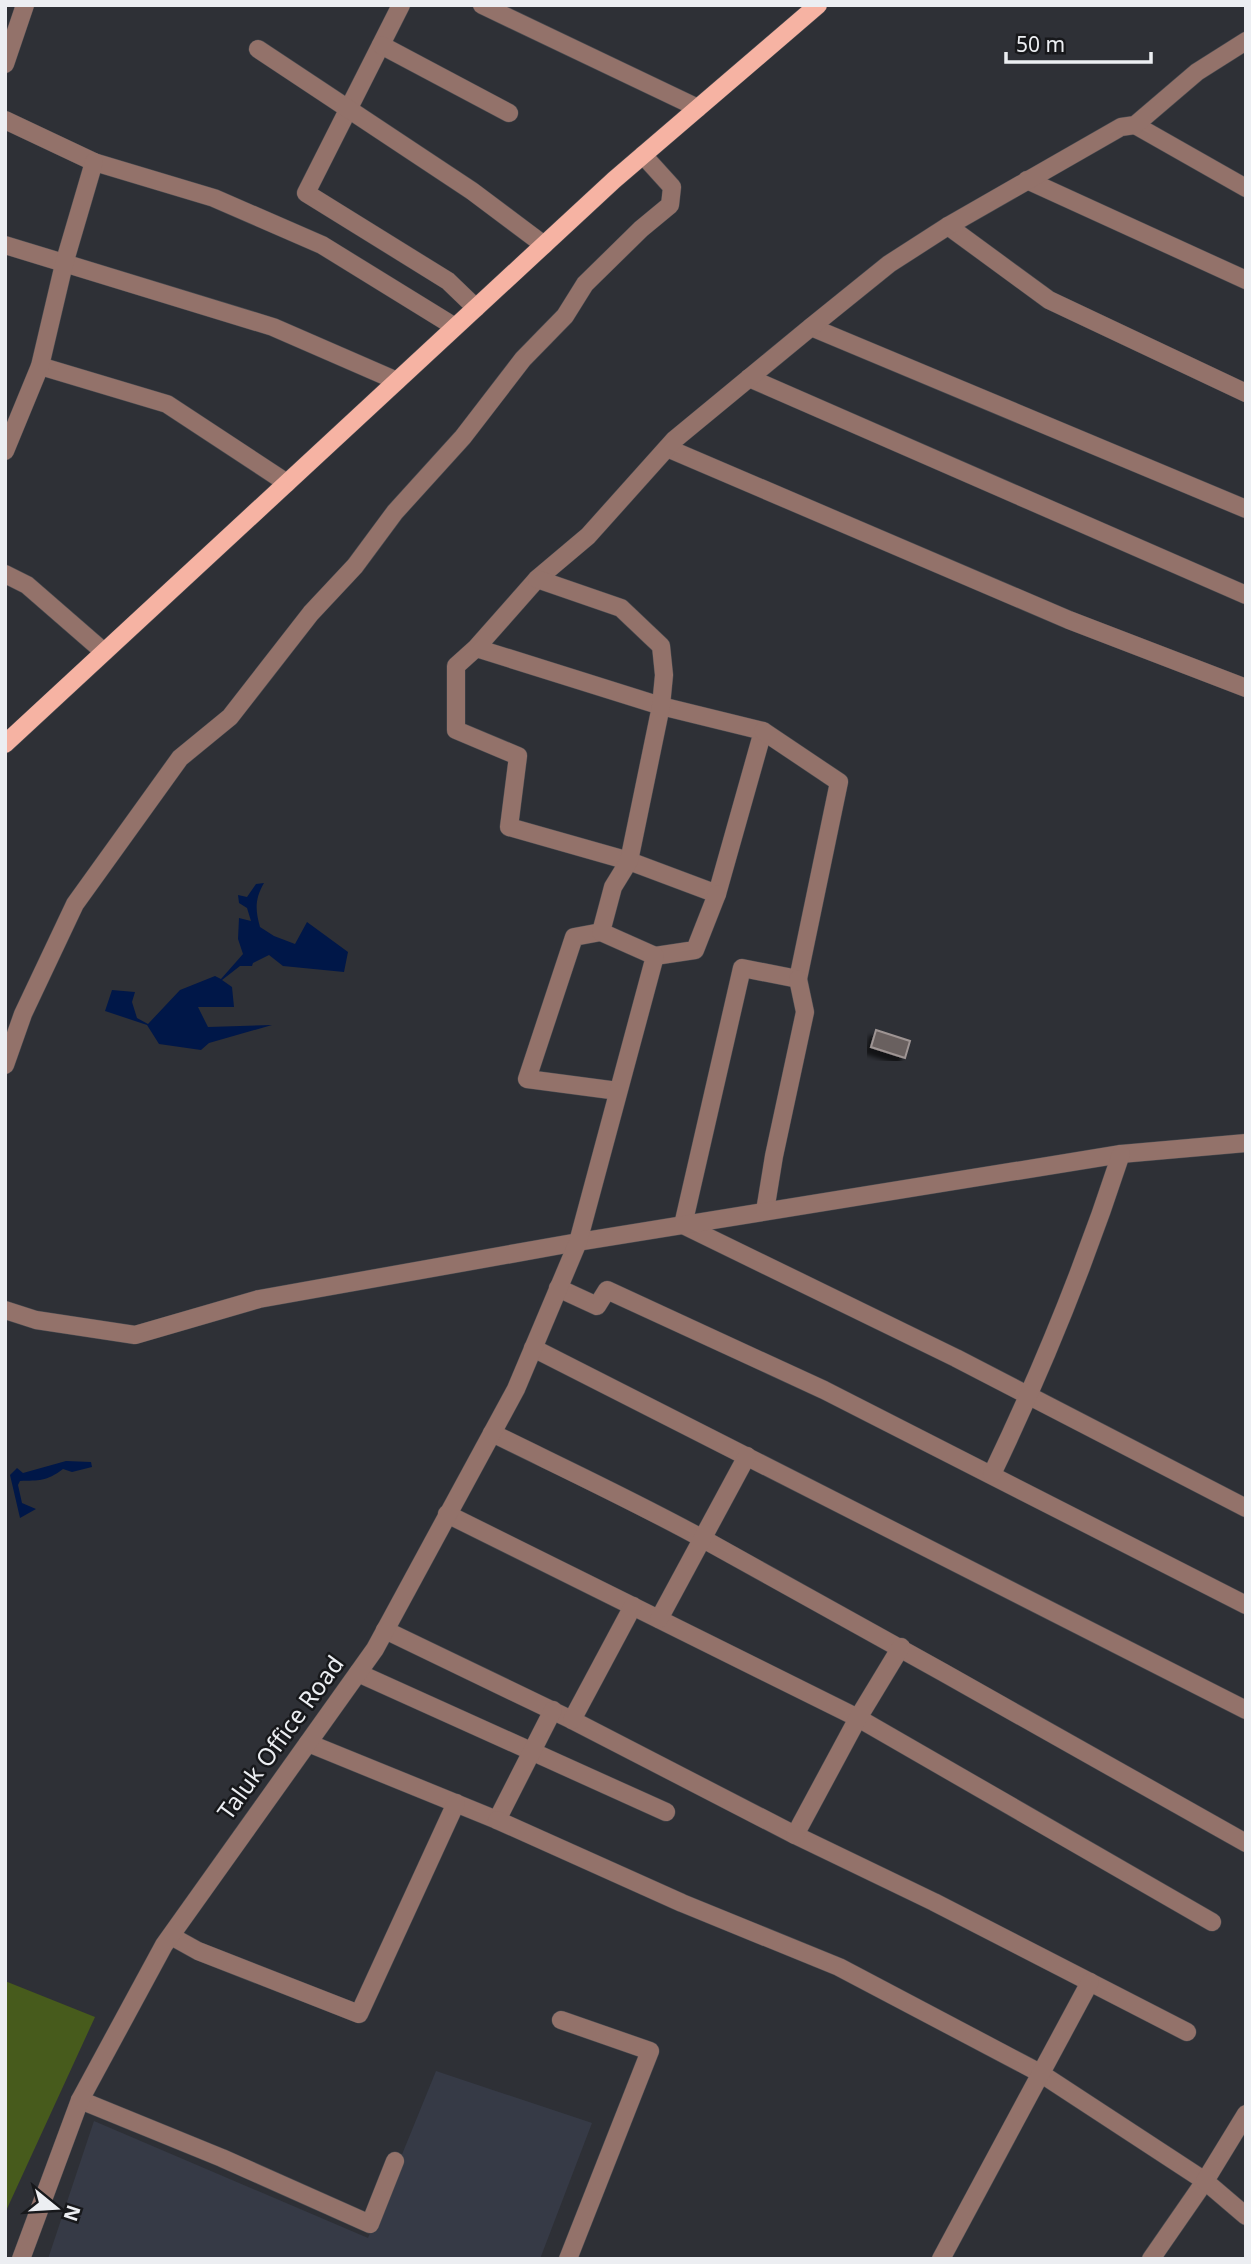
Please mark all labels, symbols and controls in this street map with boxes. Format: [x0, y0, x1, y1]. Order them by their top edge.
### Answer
scale bar [1006, 21, 1151, 65]
text: 50 m [1016, 30, 1065, 58]
street label: Taluk Office Road [209, 1648, 351, 1826]
north arrow [21, 2173, 91, 2243]
text: N [57, 2202, 87, 2225]

